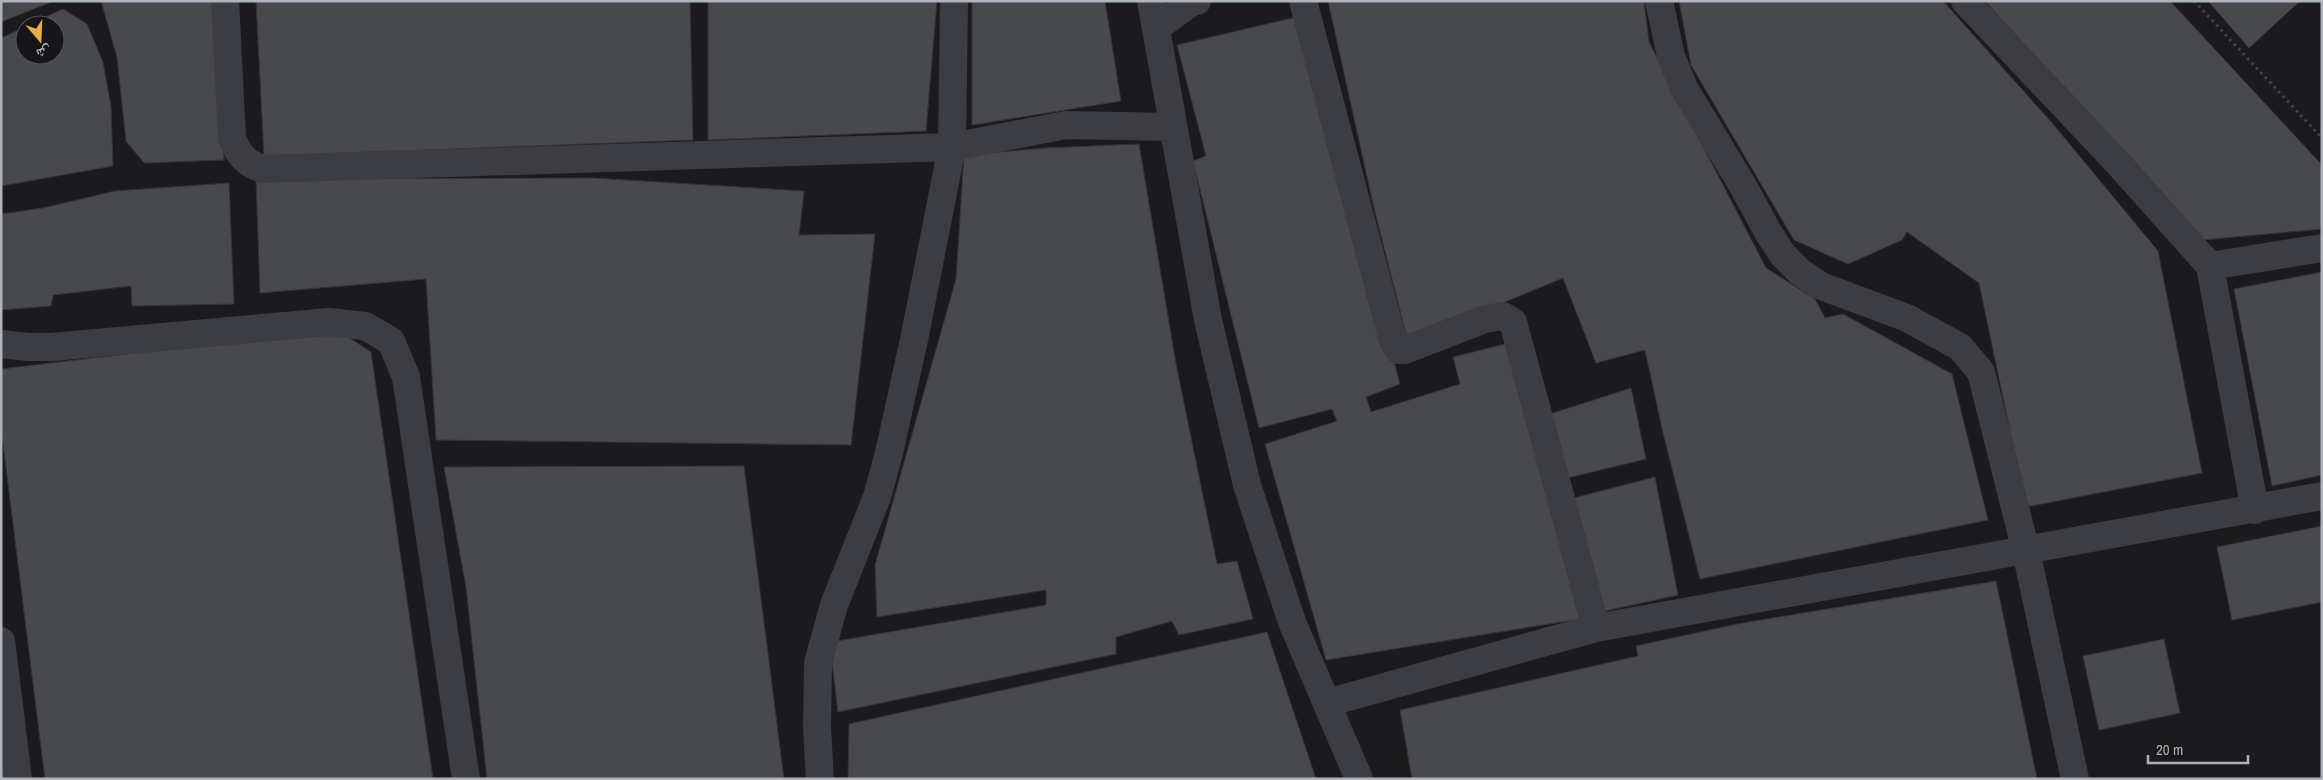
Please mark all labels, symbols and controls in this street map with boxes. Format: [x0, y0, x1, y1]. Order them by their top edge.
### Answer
north arrow [15, 15, 65, 65]
text: ش [34, 41, 54, 63]
scale bar [2148, 732, 2248, 764]
text: 20 m [2156, 739, 2183, 760]

